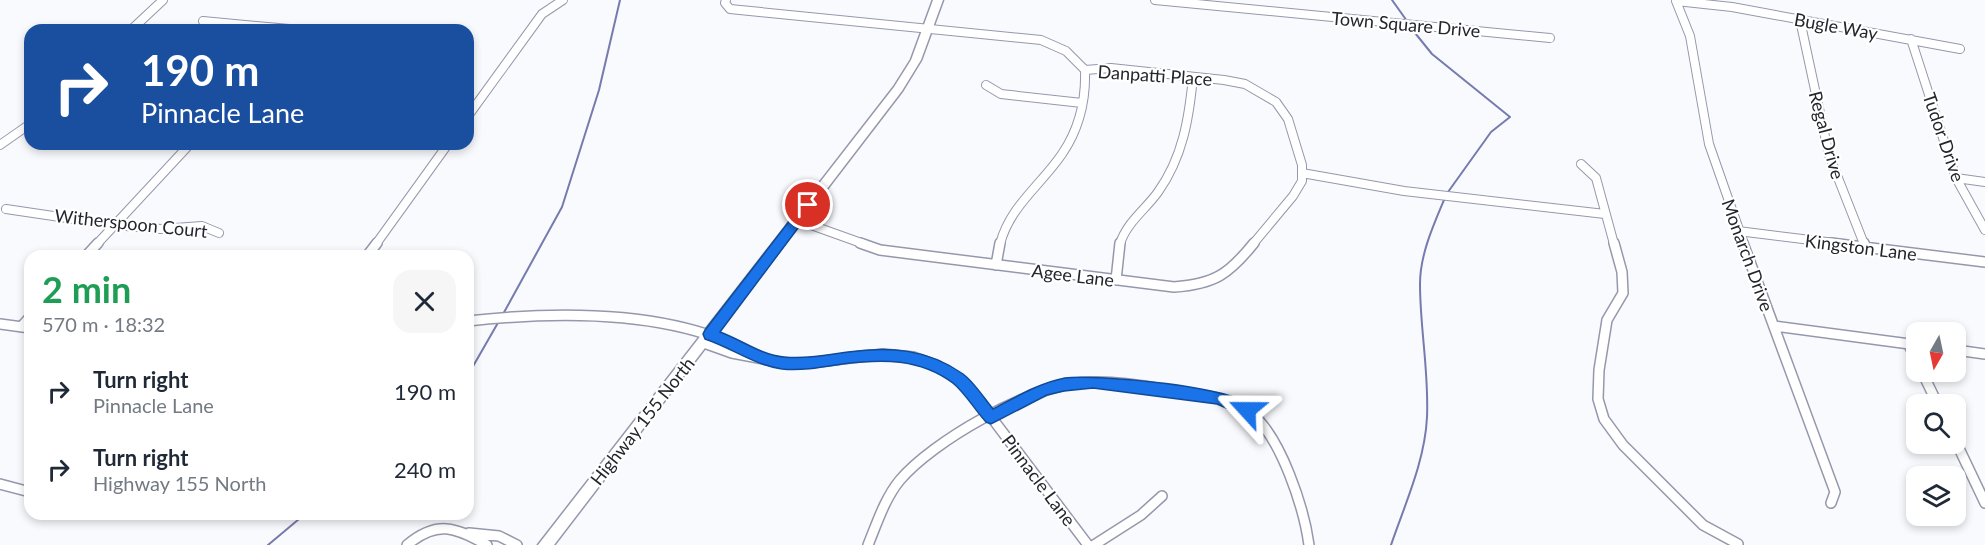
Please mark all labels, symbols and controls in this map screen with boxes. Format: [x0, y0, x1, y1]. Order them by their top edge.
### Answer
street label: Town Square Drive [1331, 7, 1481, 41]
street label: Bugle Way [1792, 8, 1880, 44]
text: 190 m [141, 45, 259, 95]
icon: right [42, 48, 120, 126]
street label: Danpatti Place [1097, 60, 1213, 90]
street label: Regal Drive [1805, 89, 1849, 181]
street label: Tudor Drive [1918, 90, 1970, 184]
text: Pinnacle Lane [141, 96, 304, 129]
pin [782, 179, 833, 230]
icon: arrive [791, 188, 824, 221]
street label: Monarch Drive [1717, 196, 1779, 314]
street label: Witherspoon Court [54, 204, 209, 242]
street label: Kingston Lane [1804, 229, 1918, 265]
street label: Agee Lane [1031, 259, 1115, 291]
text: 2 min [42, 267, 131, 311]
button: close [393, 270, 456, 333]
text: 570 m · 18:32 [42, 312, 165, 336]
north arrow [1906, 322, 1966, 382]
map controls [1906, 322, 1966, 526]
street label: Highway 155 North [585, 353, 699, 489]
text: Turn right [93, 366, 188, 393]
icon: right [42, 375, 75, 408]
text: 190 m [394, 378, 456, 405]
position arrow [1215, 378, 1279, 442]
text: Pinnacle Lane [93, 393, 214, 417]
button: search [1906, 394, 1966, 454]
street label: Pinnacle Lane [997, 430, 1081, 530]
text: Turn right [93, 444, 188, 471]
icon: right [42, 453, 75, 486]
text: 240 m [394, 456, 456, 483]
button: layers [1906, 466, 1966, 526]
text: Highway 155 North [93, 471, 267, 495]

